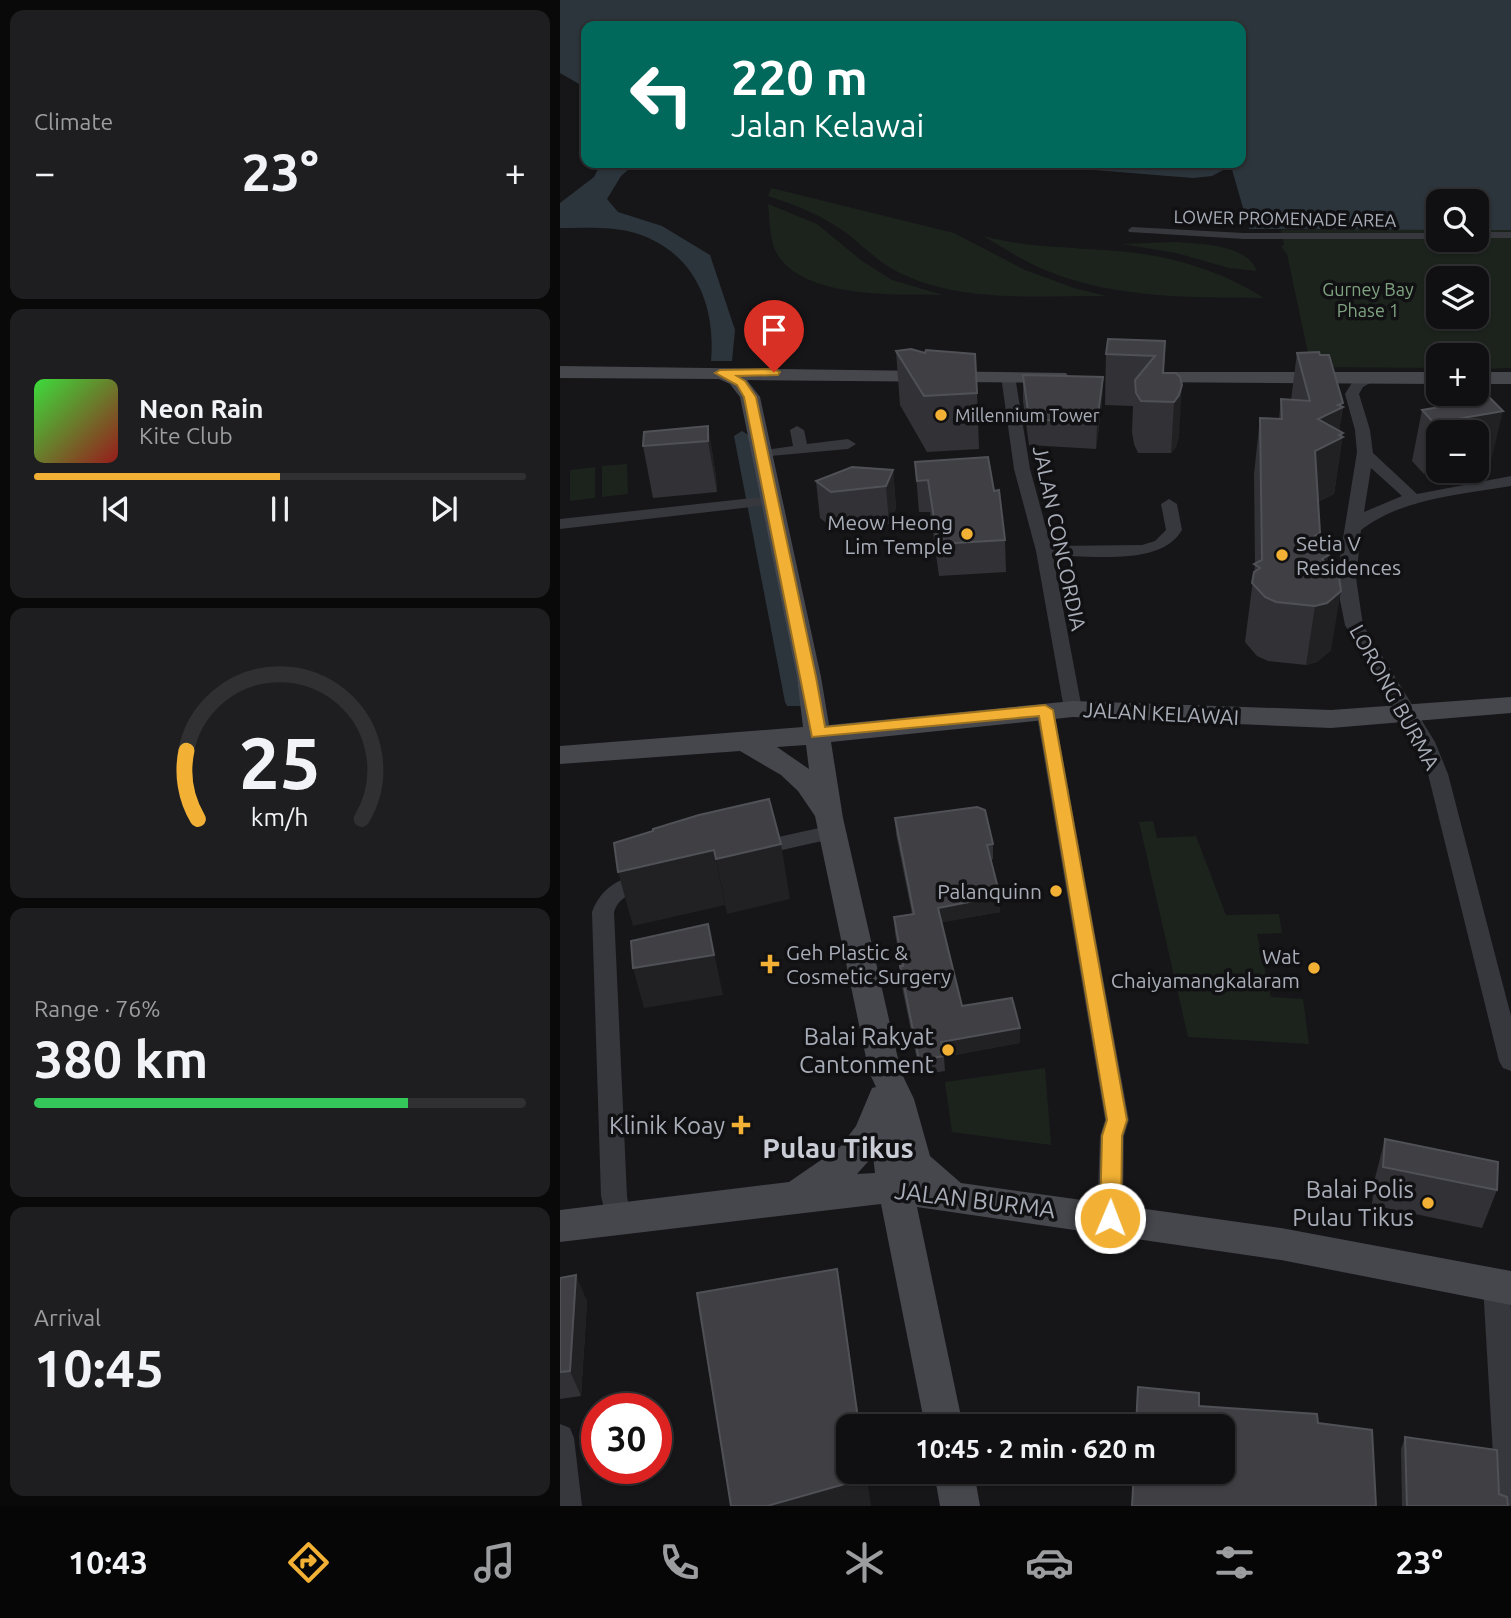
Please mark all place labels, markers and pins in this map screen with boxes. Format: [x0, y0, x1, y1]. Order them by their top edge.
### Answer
pin [744, 300, 804, 372]
place label: Millennium Tower [955, 405, 1100, 425]
marker: Millennium Tower [933, 407, 949, 423]
place label: Meow Heong Lim Temple [827, 510, 953, 558]
marker: Meow Heong Lim Temple [959, 526, 975, 542]
place label: Setia V Residences [1296, 531, 1401, 579]
marker: Setia V Residences [1274, 547, 1290, 563]
place label: Palanquinn [937, 879, 1042, 903]
marker: Palanquinn [1048, 883, 1064, 899]
place label: Geh Plastic & Cosmetic Surgery [786, 940, 951, 988]
place label: Wat Chaiyamangkalaram [1111, 944, 1300, 992]
marker: Geh Plastic & Cosmetic Surgery [760, 954, 780, 974]
marker: Wat Chaiyamangkalaram [1306, 960, 1322, 976]
place label: Balai Rakyat Cantonment [799, 1023, 935, 1078]
marker: Balai Rakyat Cantonment [940, 1042, 956, 1058]
place label: Klinik Koay [609, 1112, 725, 1139]
marker: Klinik Koay [731, 1115, 751, 1135]
place label: Balai Polis Pulau Tikus [1292, 1176, 1414, 1231]
marker: Balai Polis Pulau Tikus [1420, 1195, 1436, 1211]

